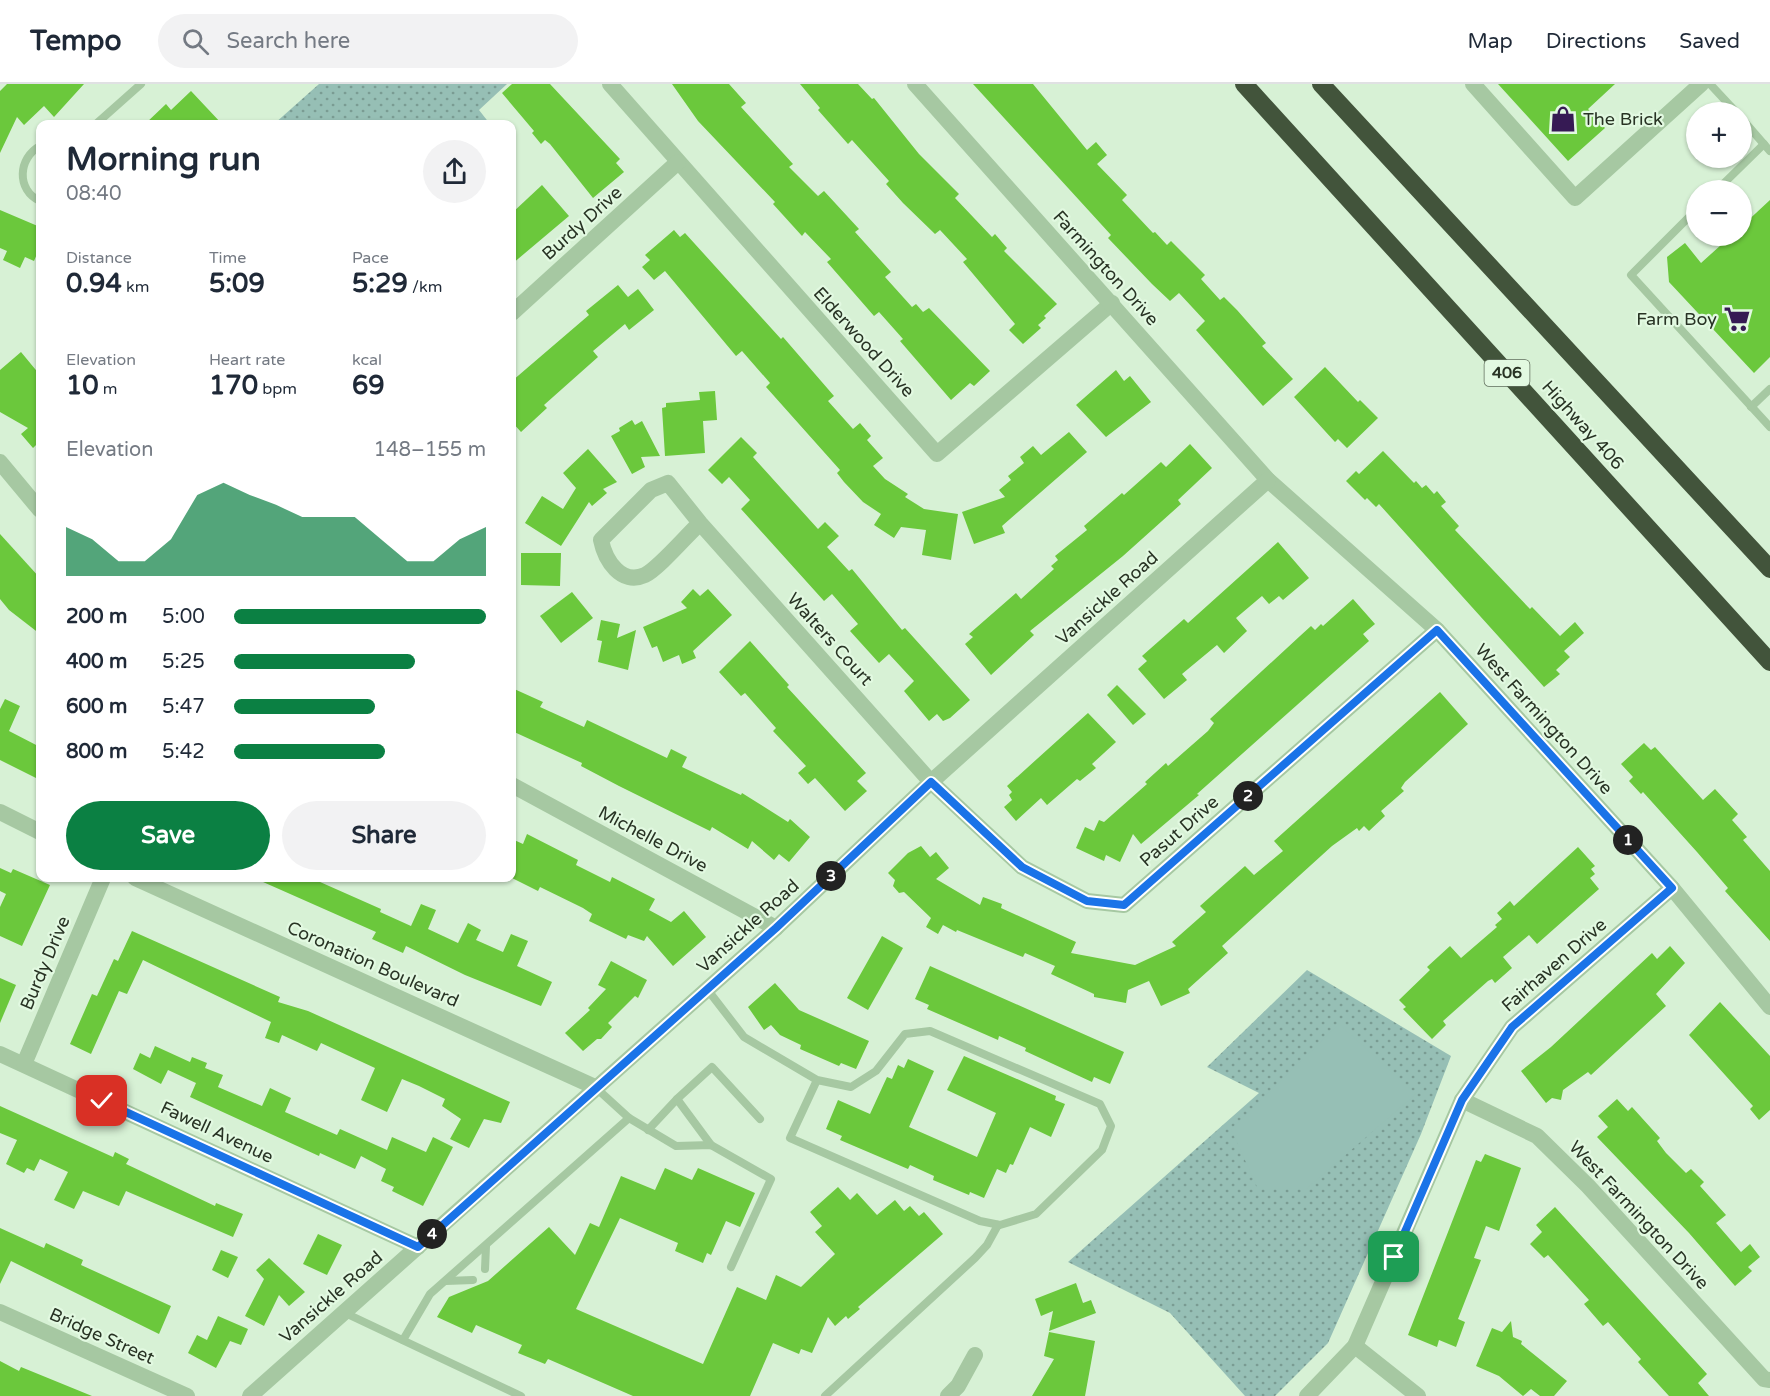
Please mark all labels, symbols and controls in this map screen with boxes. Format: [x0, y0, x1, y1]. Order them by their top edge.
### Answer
search box [158, 14, 578, 68]
text: Tempo [30, 24, 122, 58]
icon: search [179, 25, 212, 58]
text: Search here [227, 28, 350, 54]
text: Map [1467, 29, 1513, 54]
text: Directions [1546, 29, 1646, 54]
text: Saved [1679, 29, 1740, 54]
map controls [1686, 102, 1752, 246]
button: + [1686, 102, 1752, 168]
shop icon: The Brick [1548, 104, 1578, 134]
place label: The Brick [1583, 108, 1663, 130]
text: Morning run [66, 140, 261, 179]
button: share [423, 140, 486, 203]
button: − [1686, 180, 1752, 246]
street label: Burdy Drive [537, 181, 627, 265]
text: 08:40 [66, 182, 121, 206]
street label: Farmington Drive [1048, 206, 1164, 330]
text: Distance [66, 248, 132, 268]
text: Time [209, 248, 246, 268]
text: Pace [352, 248, 389, 268]
text: 0.94 [66, 268, 122, 299]
text: 5:09 [209, 268, 265, 299]
text: 5:29 [352, 268, 408, 299]
text: km [122, 277, 149, 297]
text: /km [408, 277, 442, 297]
street label: Elderwood Drive [809, 282, 919, 402]
supermarket icon: Farm Boy [1722, 304, 1752, 334]
place label: Farm Boy [1636, 308, 1717, 330]
text: Elevation [66, 350, 136, 370]
text: Heart rate [209, 350, 285, 370]
text: kcal [352, 350, 382, 370]
road number: 406 [1484, 360, 1530, 386]
text: 10 [66, 370, 99, 401]
text: 170 [209, 370, 258, 401]
text: 69 [352, 370, 385, 401]
street label: Highway 406 [1537, 376, 1629, 474]
text: m [99, 379, 118, 399]
text: bpm [258, 379, 297, 399]
text: Elevation [66, 438, 153, 462]
text: 148–155 m [373, 438, 486, 462]
street label: Vansickle Road [1051, 546, 1163, 650]
street label: Walters Court [783, 588, 877, 690]
text: 200 m [66, 605, 127, 629]
text: 5:00 [162, 605, 205, 629]
street label: West Farmington Drive [1470, 639, 1618, 799]
text: 400 m [66, 650, 127, 674]
text: 5:25 [162, 650, 205, 674]
text: 600 m [66, 695, 127, 719]
text: 5:47 [162, 695, 205, 719]
text: 800 m [66, 740, 127, 764]
text: 5:42 [162, 740, 205, 764]
pin: 2 [1233, 781, 1263, 811]
text: 2 [1243, 786, 1253, 806]
street label: Pasut Drive [1135, 791, 1223, 871]
button: Save [66, 801, 270, 870]
button: Share [282, 801, 486, 870]
street label: Michelle Drive [595, 801, 711, 877]
pin: 1 [1613, 825, 1643, 855]
text: 1 [1623, 830, 1633, 850]
pin: 3 [816, 861, 846, 891]
text: 3 [826, 866, 836, 886]
street label: Vansickle Road [692, 874, 804, 978]
street label: Burdy Drive [15, 913, 75, 1013]
street label: Fairhaven Drive [1497, 914, 1611, 1016]
street label: Coronation Boulevard [284, 916, 462, 1012]
pin [76, 1075, 127, 1126]
icon: check [85, 1084, 118, 1117]
street label: Fawell Avenue [157, 1096, 277, 1168]
street label: West Farmington Drive [1564, 1136, 1714, 1294]
pin: 4 [417, 1219, 447, 1249]
text: 4 [427, 1224, 437, 1244]
pin [1368, 1231, 1419, 1282]
icon: arrive [1377, 1240, 1410, 1273]
street label: Vansickle Road [275, 1246, 387, 1348]
street label: Bridge Street [46, 1303, 158, 1369]

